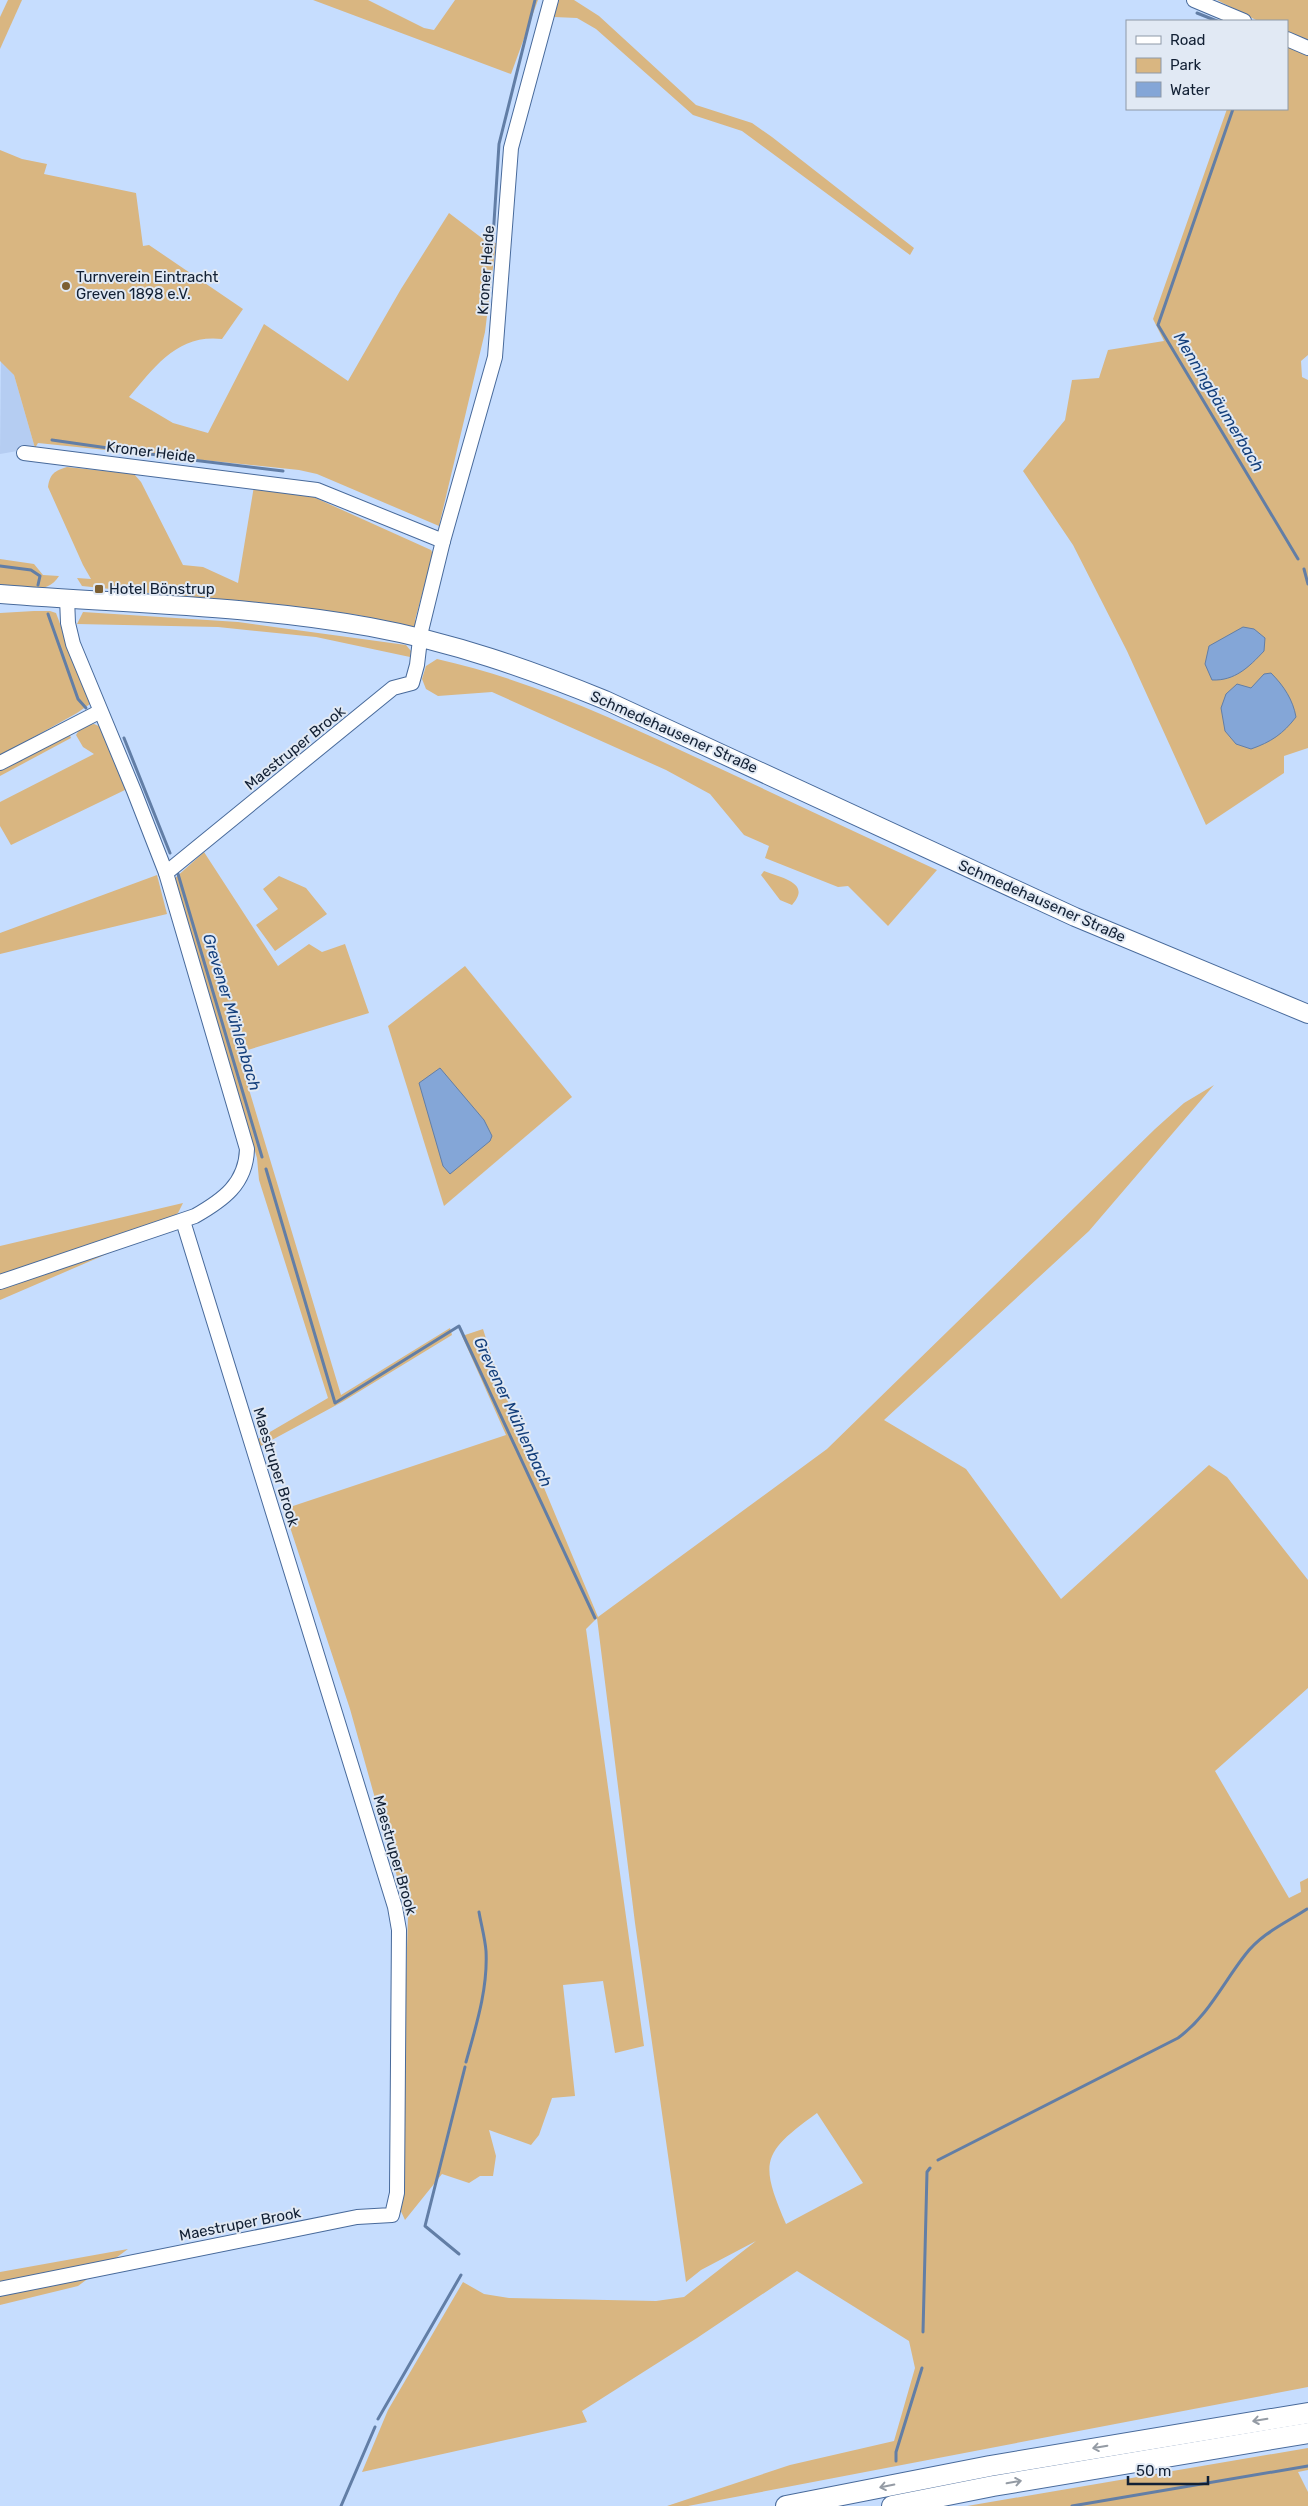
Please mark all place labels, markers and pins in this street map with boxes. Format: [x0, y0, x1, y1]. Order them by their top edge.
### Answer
place label: Turnverein Eintracht Greven 1898 e.V. [76, 268, 219, 303]
marker: Turnverein Eintracht Greven 1898 e.V. [60, 280, 72, 292]
place label: Hotel Bönstrup [109, 580, 215, 598]
marker: Hotel Bönstrup [93, 583, 105, 595]

